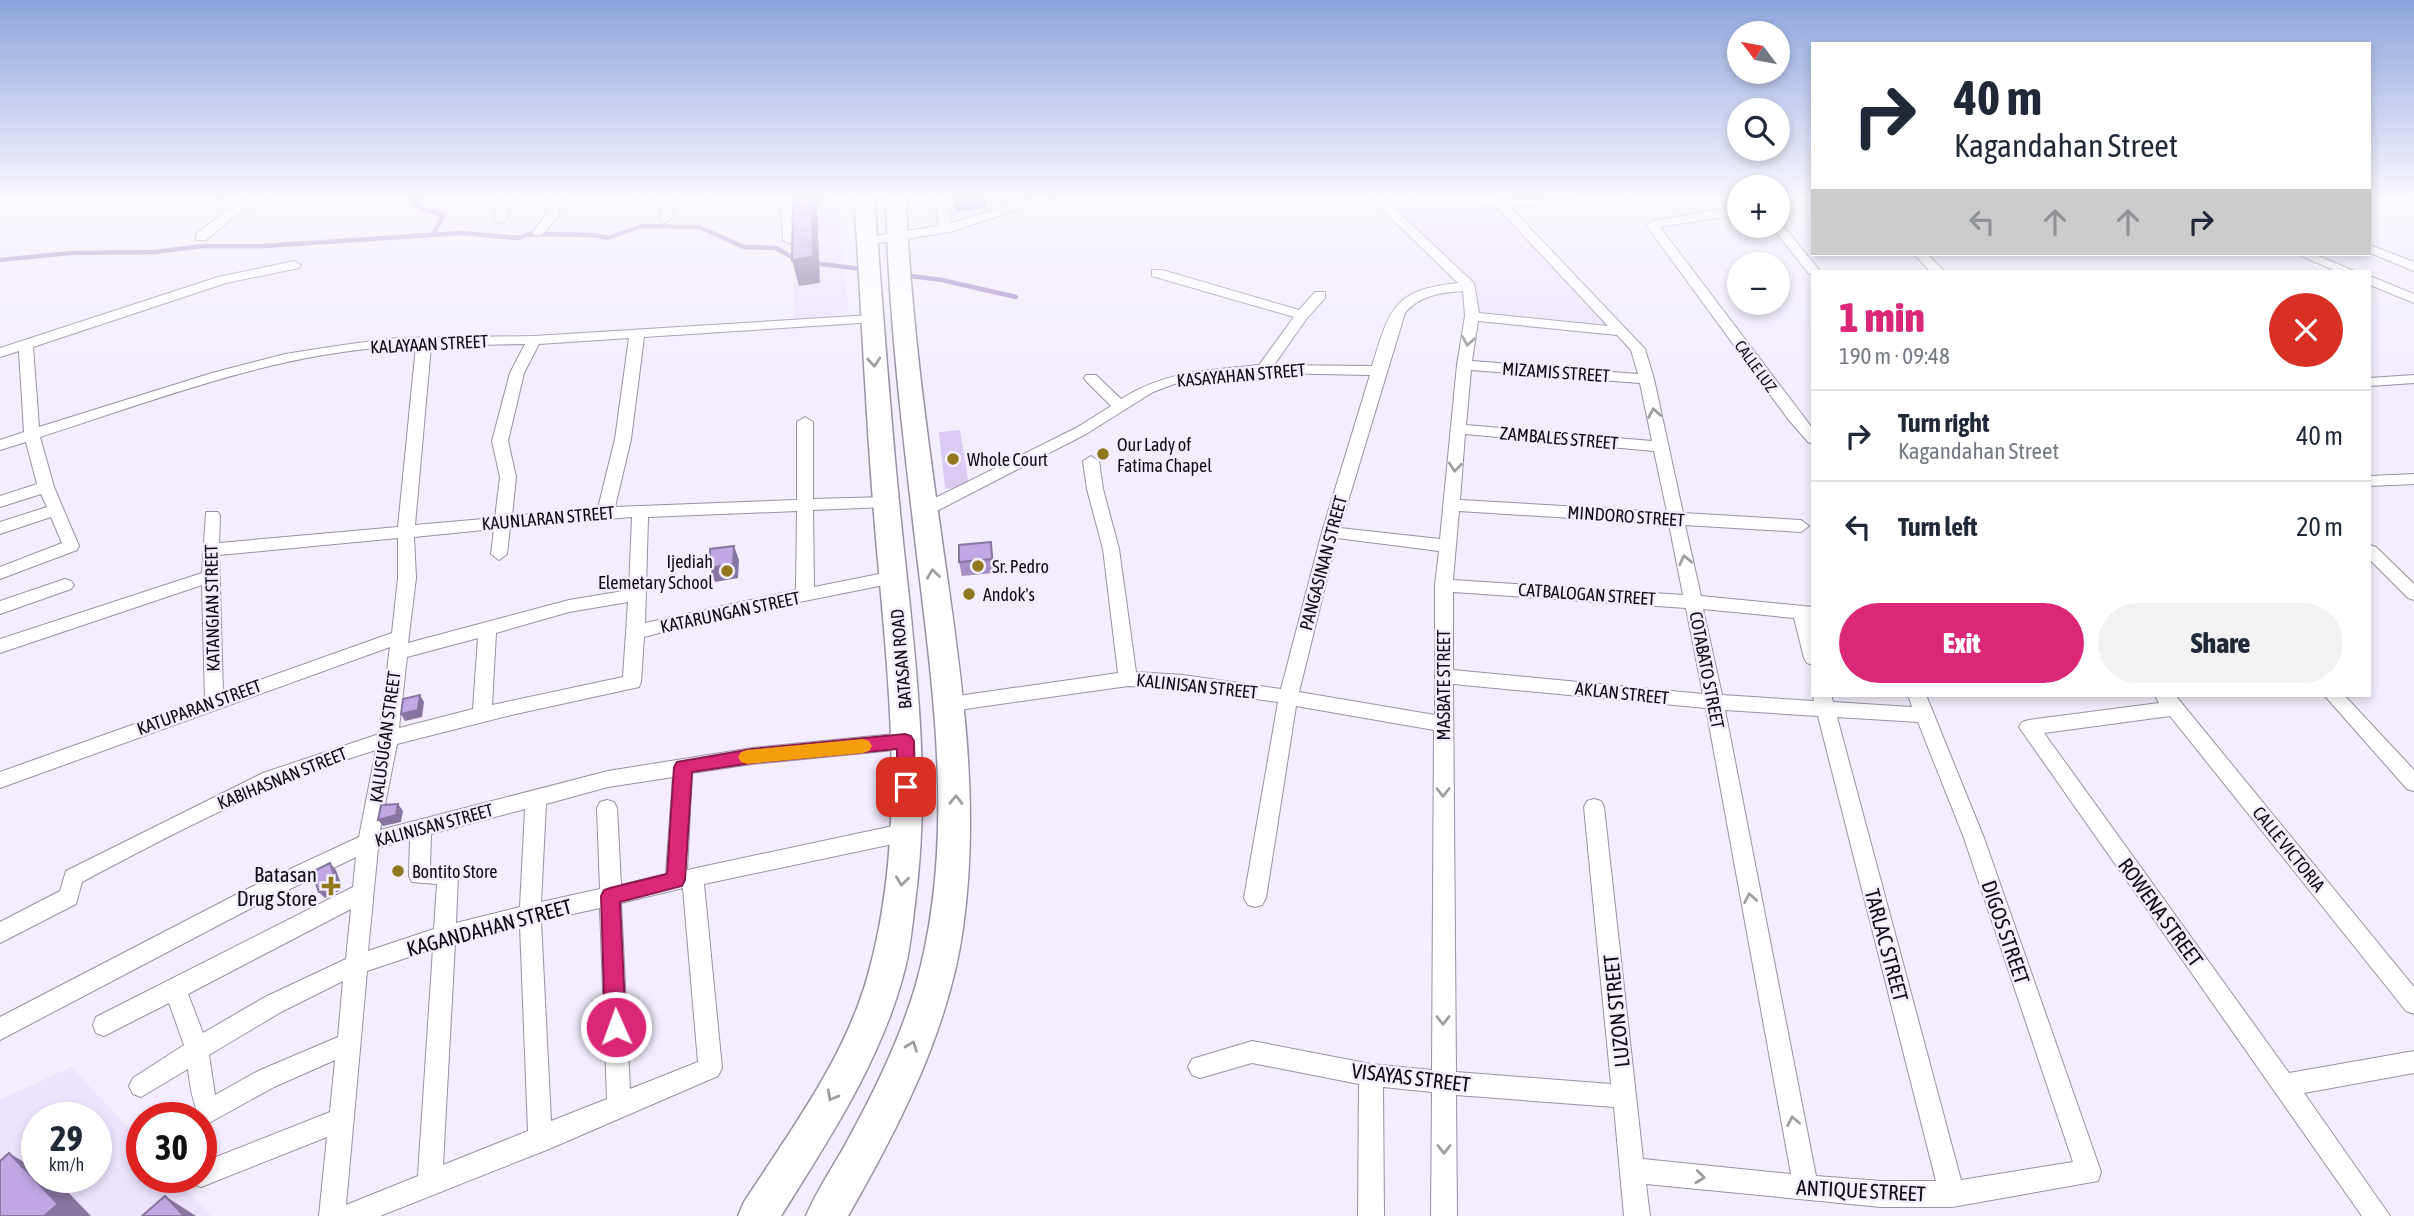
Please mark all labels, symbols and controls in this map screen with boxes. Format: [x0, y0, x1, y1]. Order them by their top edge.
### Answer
north arrow [1727, 21, 1790, 84]
map controls [1727, 21, 1790, 315]
text: 40 m [1954, 69, 2042, 125]
icon: right [1839, 70, 1930, 161]
button: search [1727, 98, 1790, 161]
text: Kagandahan Street [1954, 127, 2178, 164]
button: + [1727, 175, 1790, 238]
icon: left [1963, 203, 2001, 241]
icon: ahead [2036, 203, 2074, 241]
icon: ahead [2109, 203, 2147, 241]
icon: right [2182, 203, 2220, 241]
button: − [1727, 252, 1790, 315]
text: 1 min [1839, 293, 1925, 341]
button: close [2269, 293, 2343, 367]
street label: KALAYAAN STREET [370, 330, 489, 358]
one-way arrow [1461, 335, 1476, 346]
street label: CALLE LUZ [1731, 337, 1781, 395]
text: 190 m · 09:48 [1839, 343, 1950, 369]
one-way arrow [867, 356, 882, 367]
street label: MIZAMIS STREET [1501, 358, 1611, 386]
street label: KASAYAHAN STREET [1176, 359, 1306, 391]
one-way arrow [1647, 407, 1662, 419]
text: Turn right [1898, 408, 1989, 438]
icon: right [1839, 417, 1877, 455]
text: 40 m [2296, 421, 2343, 451]
street label: ZAMBALES STREET [1499, 422, 1619, 454]
place label: Our Lady of Fatima Chapel [1117, 434, 1212, 476]
text: Kagandahan Street [1898, 438, 2059, 464]
marker: Our Lady of Fatima Chapel [1095, 446, 1111, 462]
place label: Whole Court [967, 449, 1048, 470]
marker: Whole Court [945, 451, 961, 467]
one-way arrow [1447, 461, 1462, 473]
street label: PANGASINAN STREET [1295, 493, 1351, 633]
street label: MINDORO STREET [1567, 501, 1685, 531]
street label: KAUNLARAN STREET [481, 502, 615, 534]
icon: left [1839, 508, 1877, 546]
text: Turn left [1898, 512, 1978, 542]
text: 20 m [2296, 512, 2343, 542]
street label: KATANGIAN STREET [200, 544, 224, 672]
place label: Ijediah Elemetary School [598, 551, 713, 593]
one-way arrow [1678, 554, 1693, 566]
place label: Sr. Pedro [992, 556, 1049, 577]
marker: Sr. Pedro [970, 558, 986, 574]
marker: Ijediah Elemetary School [719, 563, 735, 579]
one-way arrow [926, 568, 941, 579]
street label: CATBALOGAN STREET [1518, 579, 1657, 609]
place label: Andok's [983, 584, 1035, 605]
marker: Andok's [961, 586, 977, 602]
street label: KATARUNGAN STREET [658, 587, 802, 637]
button: Exit [1839, 603, 2084, 683]
button: Share [2098, 603, 2343, 683]
street label: BATASAN ROAD [886, 608, 916, 710]
street label: COTABATO STREET [1685, 610, 1729, 730]
street label: MASBATE STREET [1433, 630, 1454, 740]
street label: KALINISAN STREET [1135, 669, 1259, 703]
street label: KALUSUGAN STREET [365, 670, 405, 804]
street label: KATUPARAN STREET [134, 675, 264, 739]
street label: AKLAN STREET [1574, 678, 1670, 708]
street label: KABIHASNAN STREET [214, 742, 350, 814]
pin [876, 757, 936, 817]
icon: arrive [887, 768, 925, 806]
one-way arrow [1435, 788, 1451, 798]
one-way arrow [949, 794, 964, 805]
street label: KALINISAN STREET [373, 799, 496, 851]
street label: CALLE VICTORIA [2248, 802, 2330, 896]
street label: ROWENA STREET [2114, 853, 2208, 971]
place label: Bontito Store [412, 861, 497, 882]
place label: Batasan Drug Store [237, 862, 317, 910]
marker: Bontito Store [390, 863, 406, 879]
one-way arrow [894, 876, 909, 887]
street label: DIGOS STREET [1977, 877, 2035, 987]
marker: Batasan Drug Store [323, 878, 339, 894]
street label: TARLAC STREET [1860, 886, 1914, 1004]
one-way arrow [1743, 892, 1758, 904]
street label: KAGANDAHAN STREET [404, 893, 574, 961]
street label: LUZON STREET [1598, 953, 1634, 1069]
position arrow [579, 990, 653, 1064]
one-way arrow [1435, 1015, 1451, 1026]
one-way arrow [904, 1041, 918, 1053]
street label: VISAYAS STREET [1350, 1058, 1472, 1096]
one-way arrow [827, 1089, 840, 1101]
speed limit sign: 30 [126, 1102, 217, 1193]
one-way arrow [1786, 1115, 1801, 1127]
text: 29 [50, 1118, 83, 1158]
one-way arrow [1436, 1144, 1452, 1155]
text: km/h [49, 1154, 84, 1175]
one-way arrow [1695, 1169, 1706, 1184]
street label: ANTIQUE STREET [1796, 1175, 1926, 1205]

